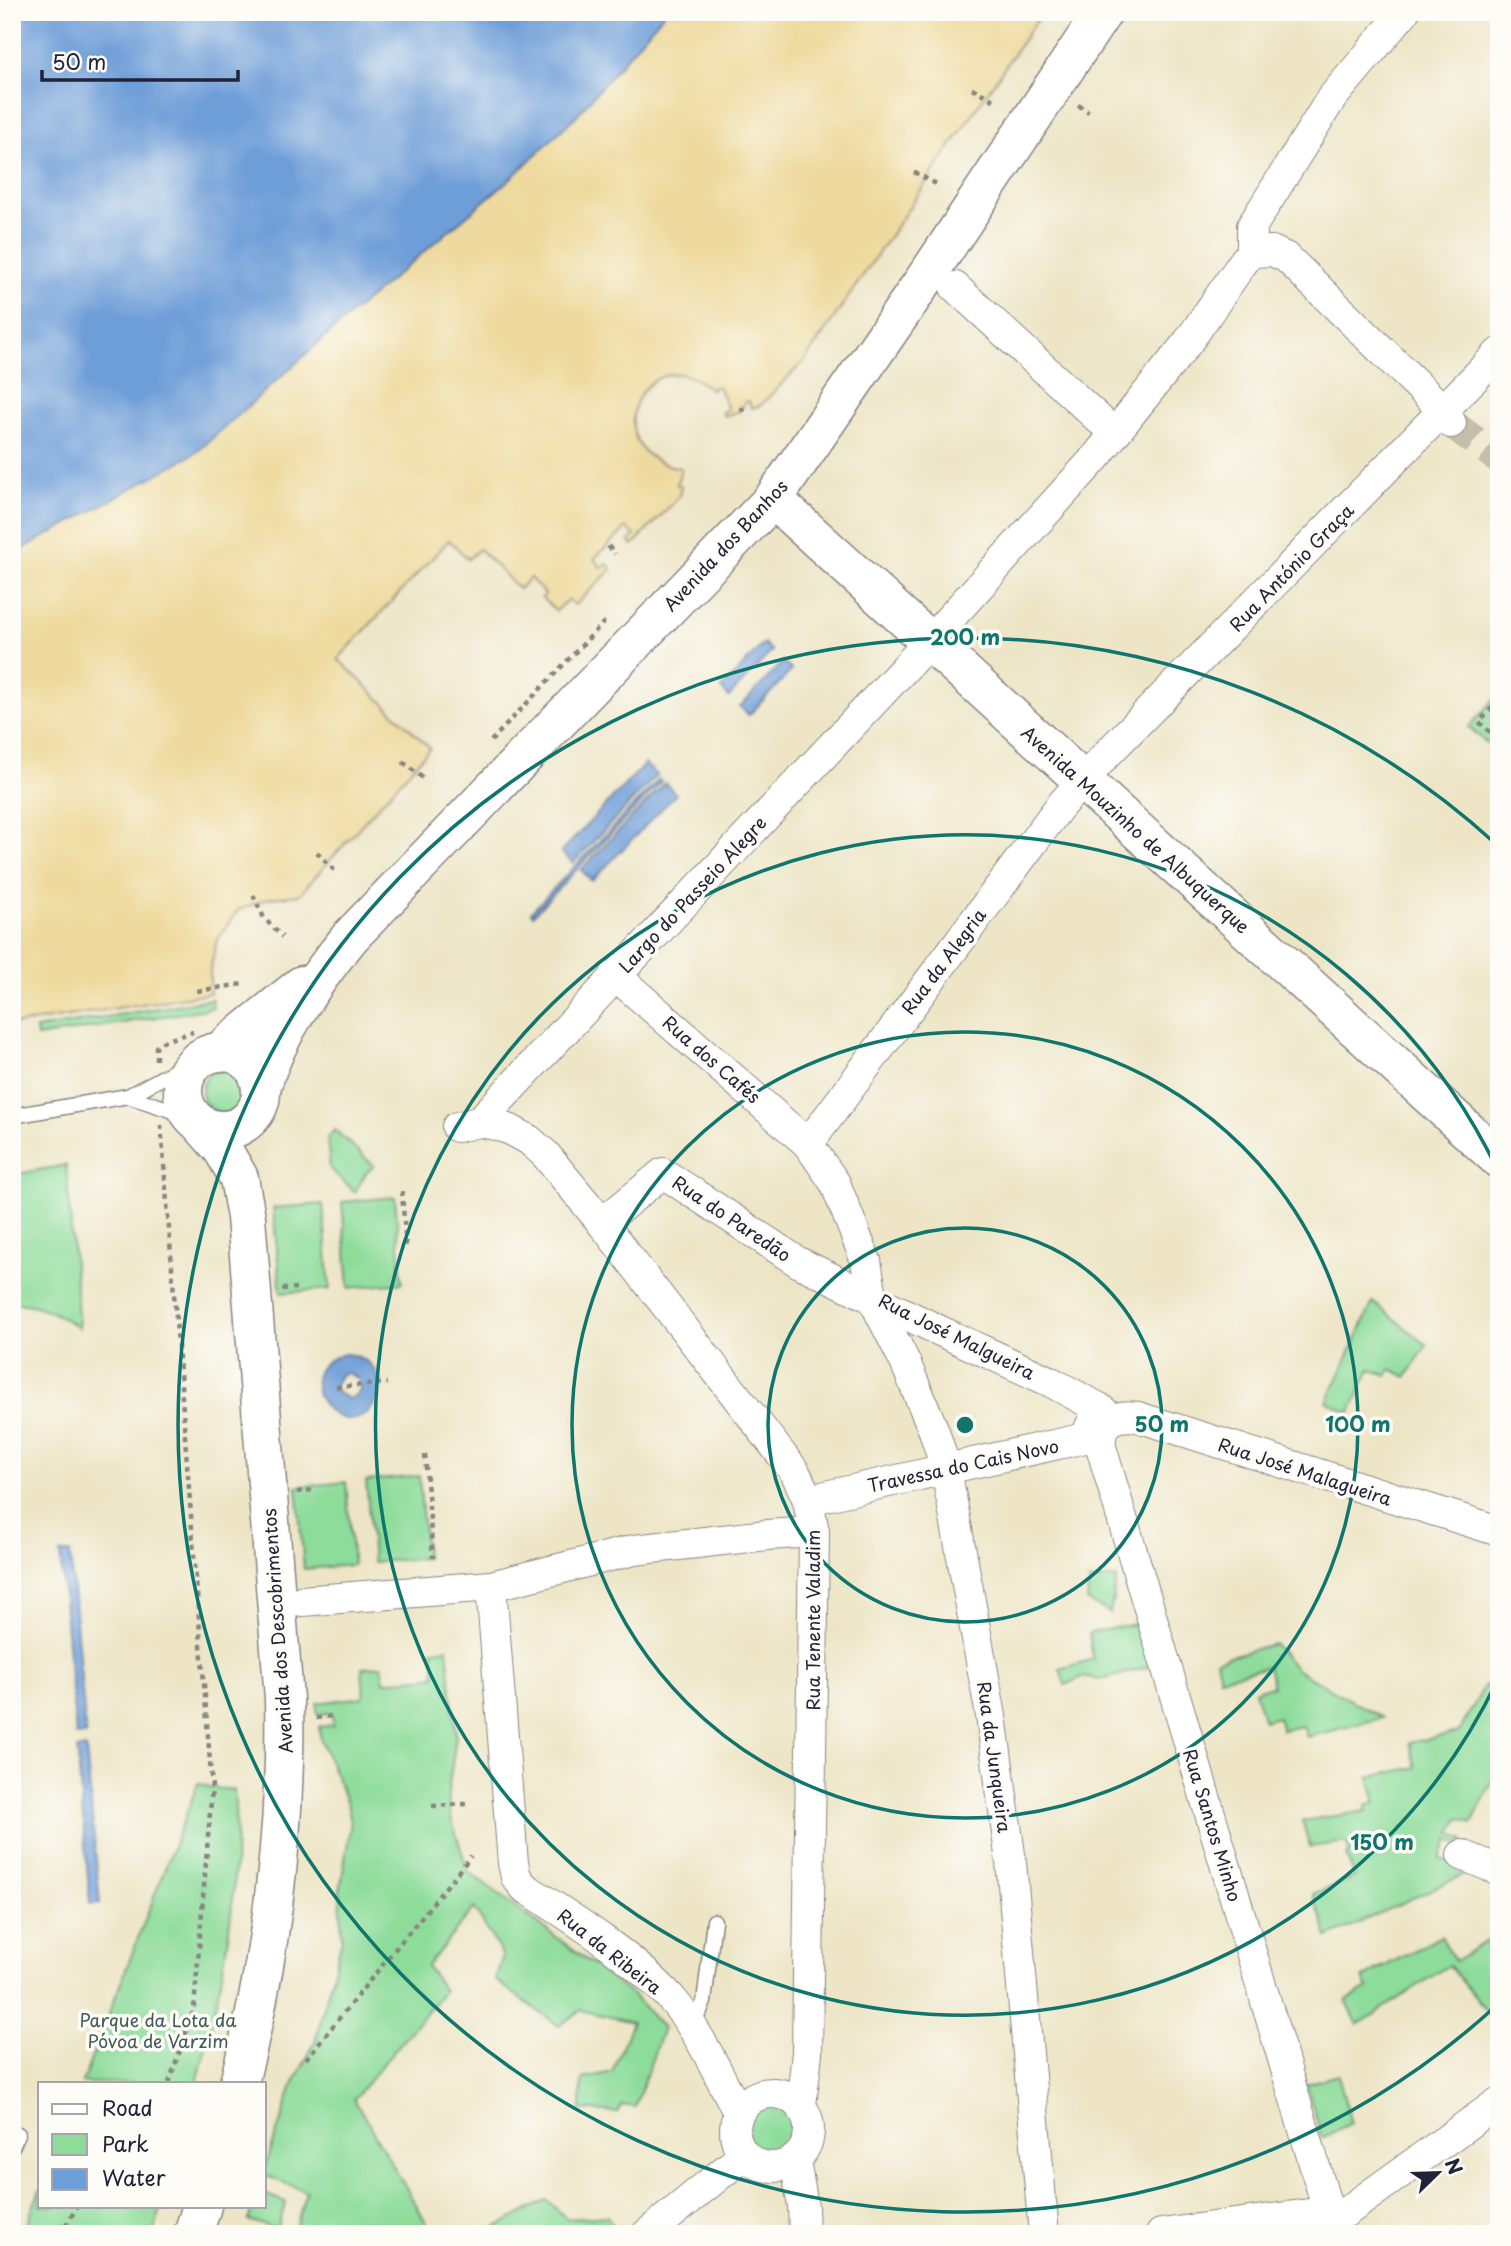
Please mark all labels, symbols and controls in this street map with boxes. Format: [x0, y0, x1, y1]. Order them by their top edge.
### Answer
scale bar [42, 38, 238, 82]
text: 50 m [52, 45, 106, 77]
street label: Avenida dos Banhos [657, 473, 793, 617]
street label: Rua António Graça [1223, 497, 1360, 637]
text: 200 m [930, 620, 1000, 652]
street label: Avenida Mouzinho de Albuquerque [1016, 719, 1256, 939]
street label: Largo do Passeio Alegre [612, 809, 772, 979]
street label: Rua da Alegria [894, 902, 992, 1020]
street label: Rua dos Cafés [657, 1009, 767, 1109]
street label: Rua do Paredão [667, 1168, 797, 1268]
street label: Rua José Malgueira [874, 1286, 1040, 1386]
text: 50 m [1135, 1407, 1189, 1439]
text: 100 m [1325, 1407, 1391, 1439]
centre of rings [953, 1413, 977, 1437]
street label: Rua José Malagueira [1215, 1430, 1396, 1512]
street label: Travessa do Cais Novo [865, 1432, 1061, 1498]
street label: Avenida dos Descobrimentos [255, 1508, 299, 1754]
street label: Rua Tenente Valadim [799, 1530, 826, 1710]
street label: Rua da Junqueira [971, 1680, 1019, 1835]
street label: Rua Santos Minho [1177, 1745, 1249, 1905]
text: 150 m [1350, 1825, 1414, 1857]
street label: Rua da Ribeira [552, 1902, 668, 2000]
park label: Parque da Lota da Póvoa de Varzim [79, 2006, 237, 2054]
legend [38, 2082, 266, 2208]
text: Road [102, 2091, 153, 2123]
text: Park [102, 2127, 149, 2159]
north arrow [1402, 2138, 1472, 2208]
text: N [1439, 2154, 1470, 2178]
text: Water [102, 2161, 166, 2193]

